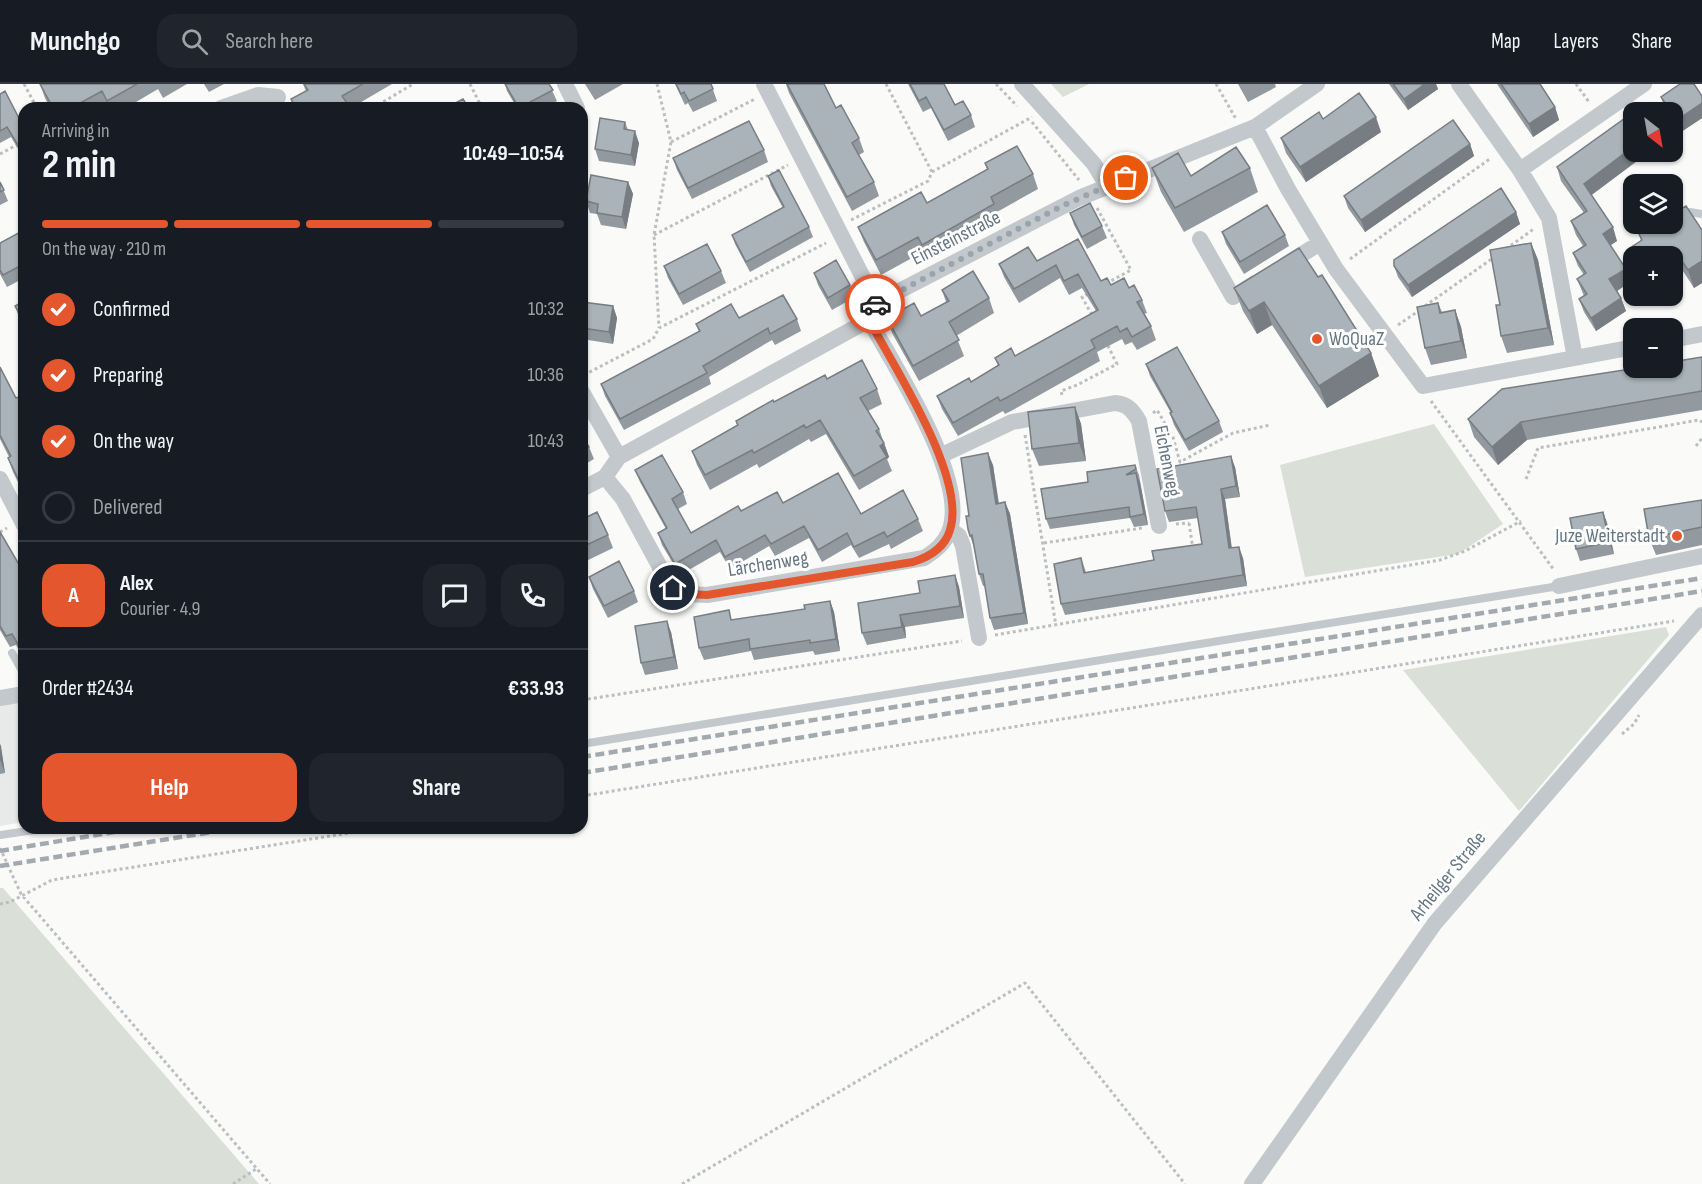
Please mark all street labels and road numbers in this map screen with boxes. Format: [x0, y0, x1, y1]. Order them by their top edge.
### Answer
street label: Einsteinstraße [907, 205, 1005, 271]
street label: Eichenweg [1148, 423, 1186, 499]
street label: Lärchenweg [726, 546, 810, 582]
street label: Arheilger Straße [1404, 827, 1491, 926]

